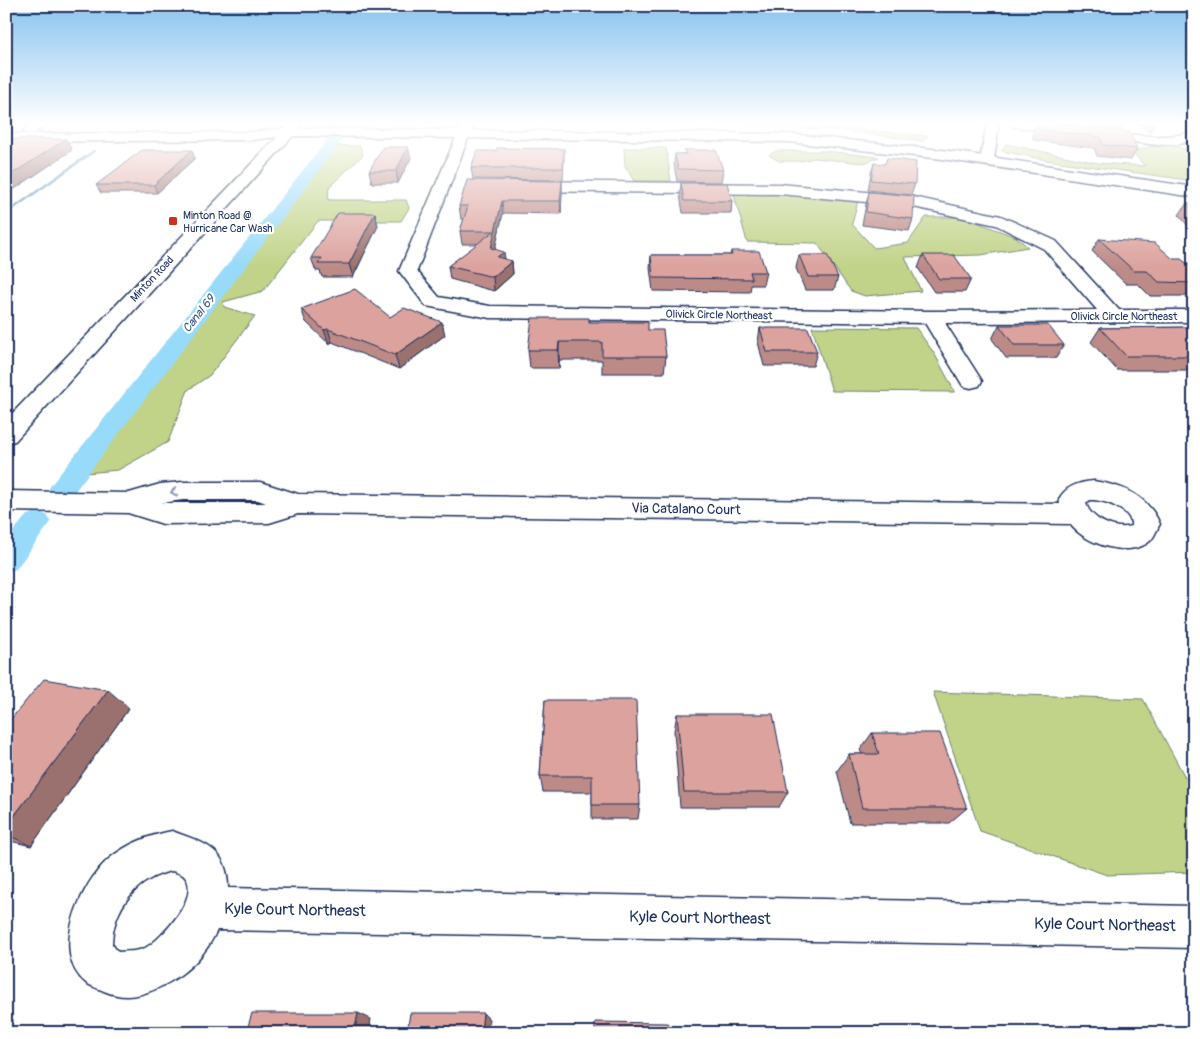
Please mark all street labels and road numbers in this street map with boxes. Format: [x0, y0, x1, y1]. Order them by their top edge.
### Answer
street label: Minton Road [128, 254, 176, 304]
street label: Olivick Circle Northeast [665, 308, 773, 322]
street label: Olivick Circle Northeast [1071, 310, 1178, 323]
street label: Via Catalano Court [631, 500, 741, 518]
street label: Kyle Court Northeast [224, 899, 367, 921]
street label: Kyle Court Northeast [629, 907, 772, 929]
street label: Kyle Court Northeast [1034, 914, 1177, 936]

